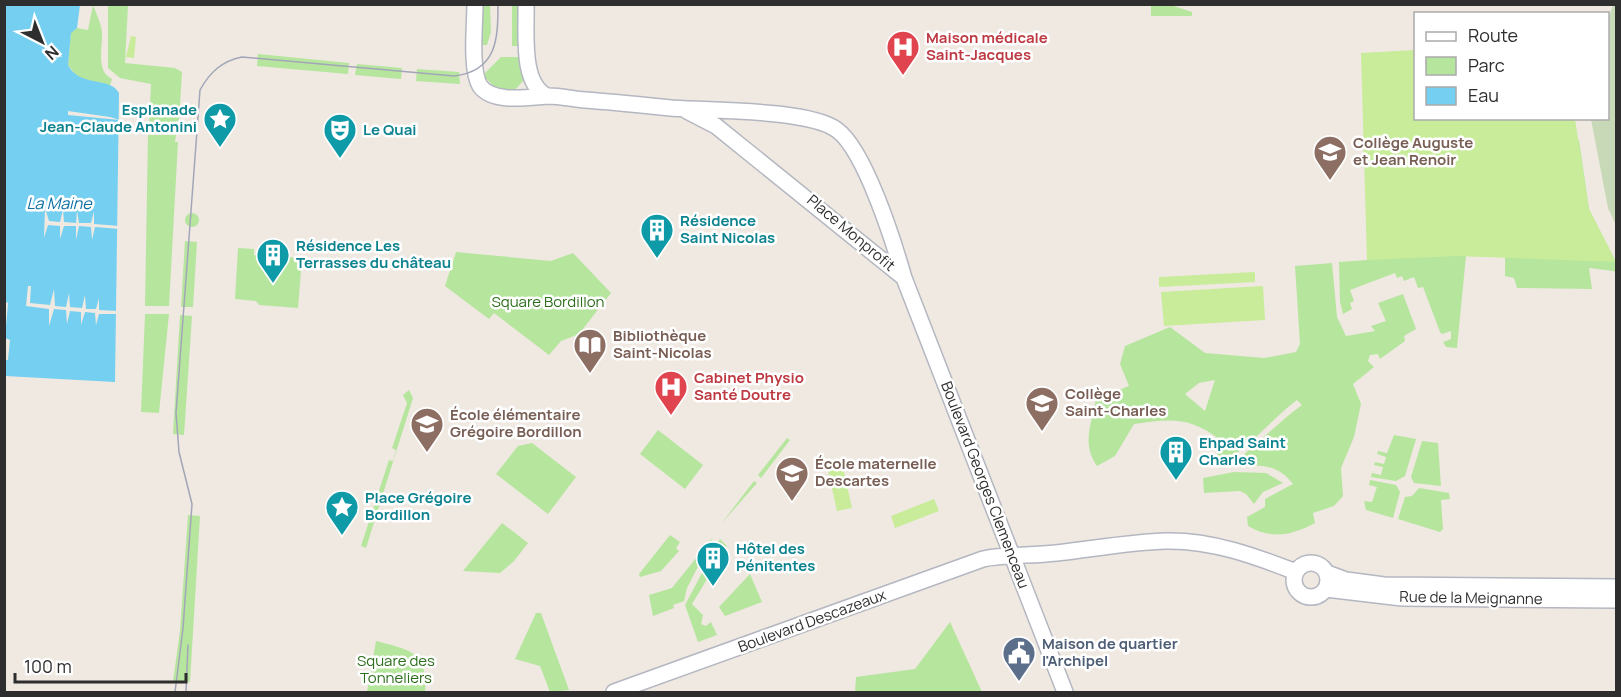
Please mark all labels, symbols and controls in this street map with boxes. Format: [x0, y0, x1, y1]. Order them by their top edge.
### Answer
north arrow [12, 12, 72, 72]
legend [1414, 12, 1609, 120]
text: Route [1468, 23, 1518, 47]
place label: Maison médicale Saint-Jacques [926, 27, 1048, 65]
hospital icon: Maison médicale Saint-Jacques [885, 29, 921, 76]
text: N [40, 41, 64, 65]
text: Parc [1468, 53, 1505, 77]
text: Eau [1468, 83, 1499, 107]
place label: Esplanade Jean-Claude Antonini [40, 99, 197, 137]
place icon: Esplanade Jean-Claude Antonini [202, 101, 238, 148]
theatre icon: Le Quai [322, 112, 358, 159]
place label: Le Quai [363, 119, 417, 140]
place label: Collège Auguste et Jean Renoir [1353, 132, 1473, 170]
school or university icon: Collège Auguste et Jean Renoir [1312, 134, 1348, 181]
street label: Place Monprofit [803, 189, 900, 276]
water label: La Maine [26, 192, 93, 214]
place label: Résidence Saint Nicolas [680, 210, 775, 248]
building icon: Résidence Saint Nicolas [639, 212, 675, 259]
place label: Résidence Les Terrasses du château [296, 235, 451, 273]
building icon: Résidence Les Terrasses du château [255, 237, 291, 284]
park label: Square Bordillon [492, 291, 605, 312]
place label: Bibliothèque Saint-Nicolas [613, 325, 712, 363]
library icon: Bibliothèque Saint-Nicolas [572, 327, 608, 374]
place label: Cabinet Physio Santé Doutre [694, 367, 804, 405]
hospital icon: Cabinet Physio Santé Doutre [653, 369, 689, 416]
street label: Boulevard Georges Clemenceau [936, 378, 1035, 591]
place label: Collège Saint-Charles [1065, 383, 1166, 421]
school or university icon: Collège Saint-Charles [1024, 385, 1060, 432]
place label: École élémentaire Grégoire Bordillon [450, 404, 582, 442]
school or university icon: École élémentaire Grégoire Bordillon [409, 406, 445, 453]
place label: Ehpad Saint Charles [1199, 432, 1286, 470]
building icon: Ehpad Saint Charles [1158, 434, 1194, 481]
place label: École maternelle Descartes [815, 453, 937, 491]
school or university icon: École maternelle Descartes [774, 455, 810, 502]
place label: Place Grégoire Bordillon [365, 487, 471, 525]
place icon: Place Grégoire Bordillon [324, 489, 360, 536]
place label: Hôtel des Pénitentes [736, 538, 815, 576]
building icon: Hôtel des Pénitentes [695, 540, 731, 587]
street label: Boulevard Descazeaux [735, 584, 889, 657]
street label: Rue de la Meignanne [1399, 586, 1543, 609]
place label: Maison de quartier l'Archipel [1042, 633, 1178, 671]
public building icon: Maison de quartier l'Archipel [1001, 635, 1037, 682]
scale bar [15, 646, 186, 684]
park label: Square des Tonneliers [357, 650, 435, 688]
text: 100 m [24, 654, 72, 678]

